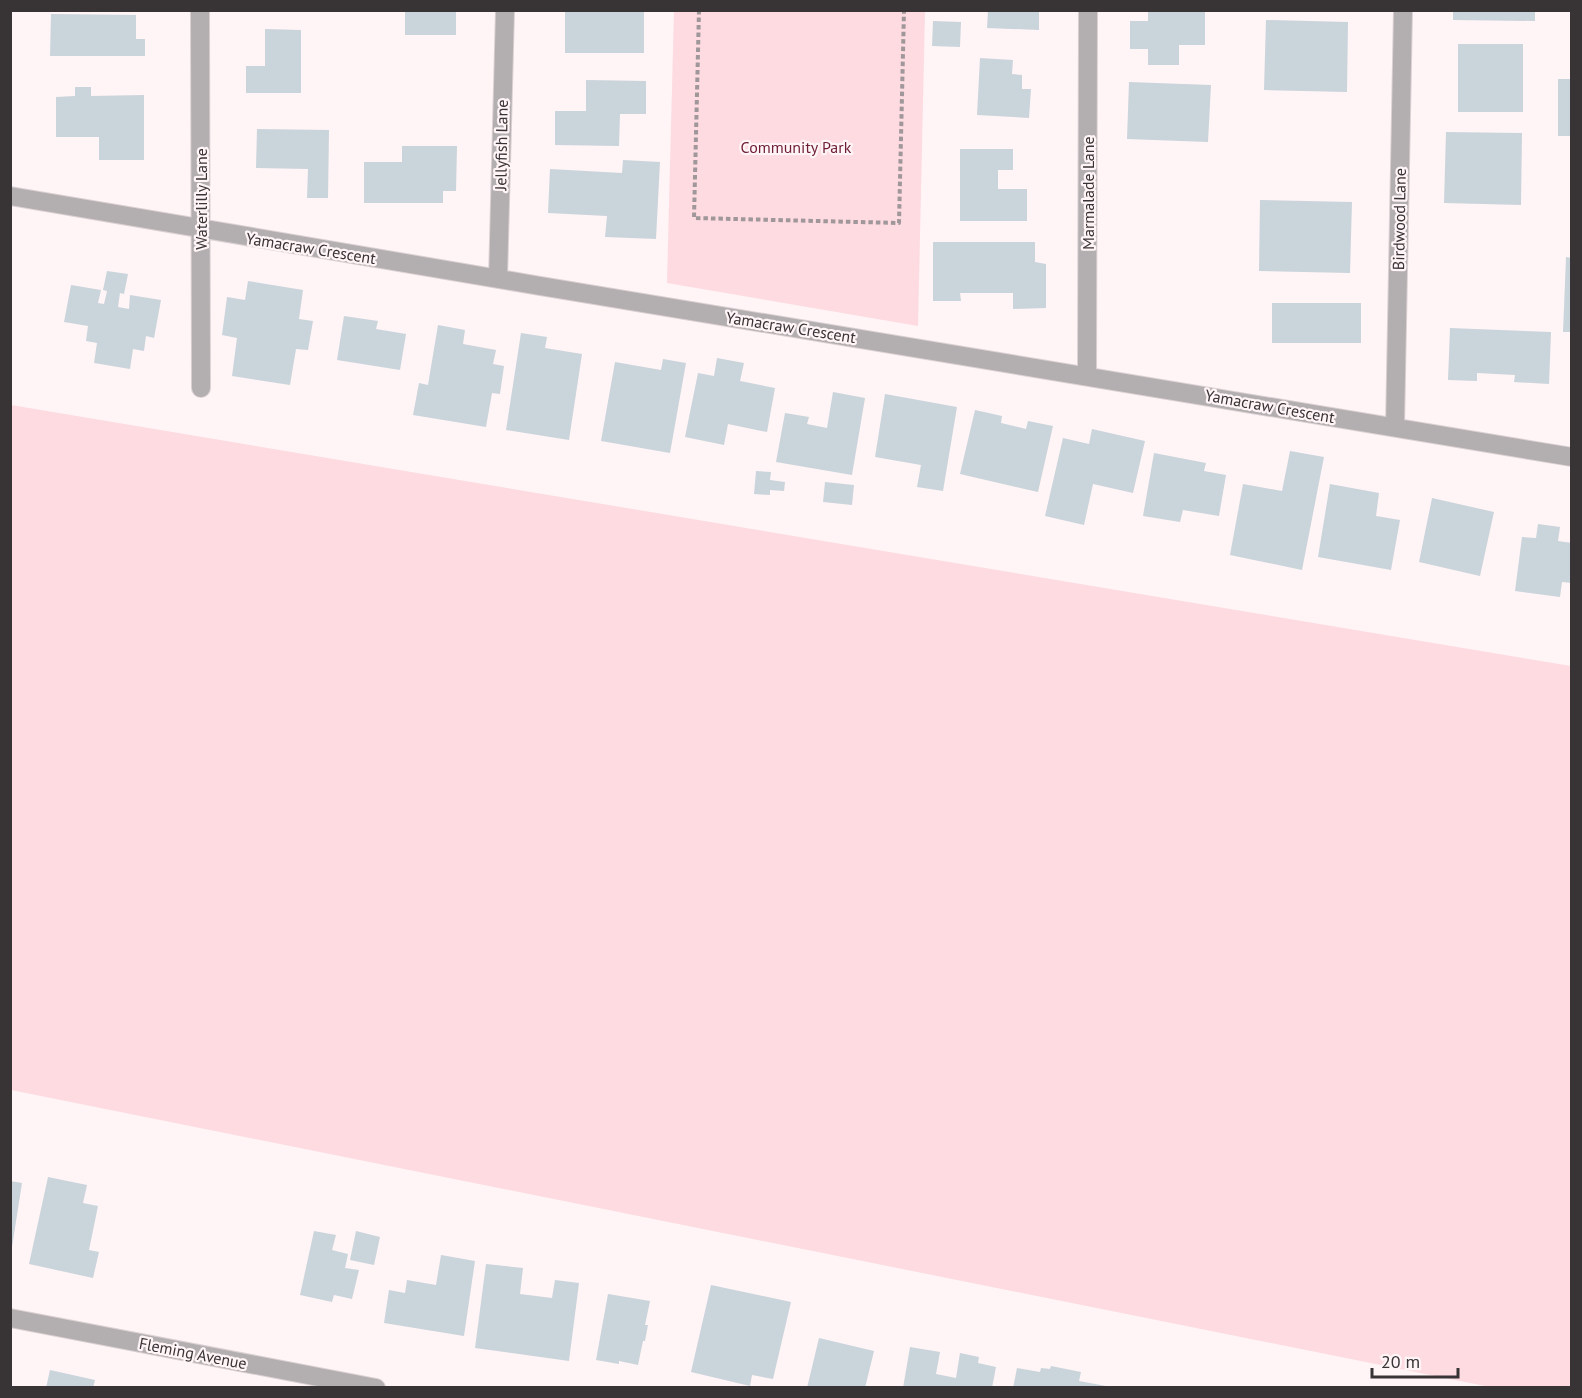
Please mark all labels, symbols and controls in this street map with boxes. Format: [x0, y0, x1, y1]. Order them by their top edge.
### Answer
street label: Jellyfish Lane [490, 99, 512, 192]
street label: Marmalade Lane [1078, 136, 1098, 250]
park label: Community Park [741, 137, 852, 157]
street label: Waterlilly Lane [191, 148, 211, 250]
street label: Birdwood Lane [1388, 168, 1410, 270]
street label: Yamacraw Crescent [245, 228, 378, 268]
street label: Yamacraw Crescent [725, 307, 858, 347]
street label: Yamacraw Crescent [1204, 385, 1337, 427]
street label: Fleming Avenue [137, 1333, 249, 1373]
scale bar [1372, 1341, 1458, 1379]
text: 20 m [1381, 1350, 1420, 1373]

